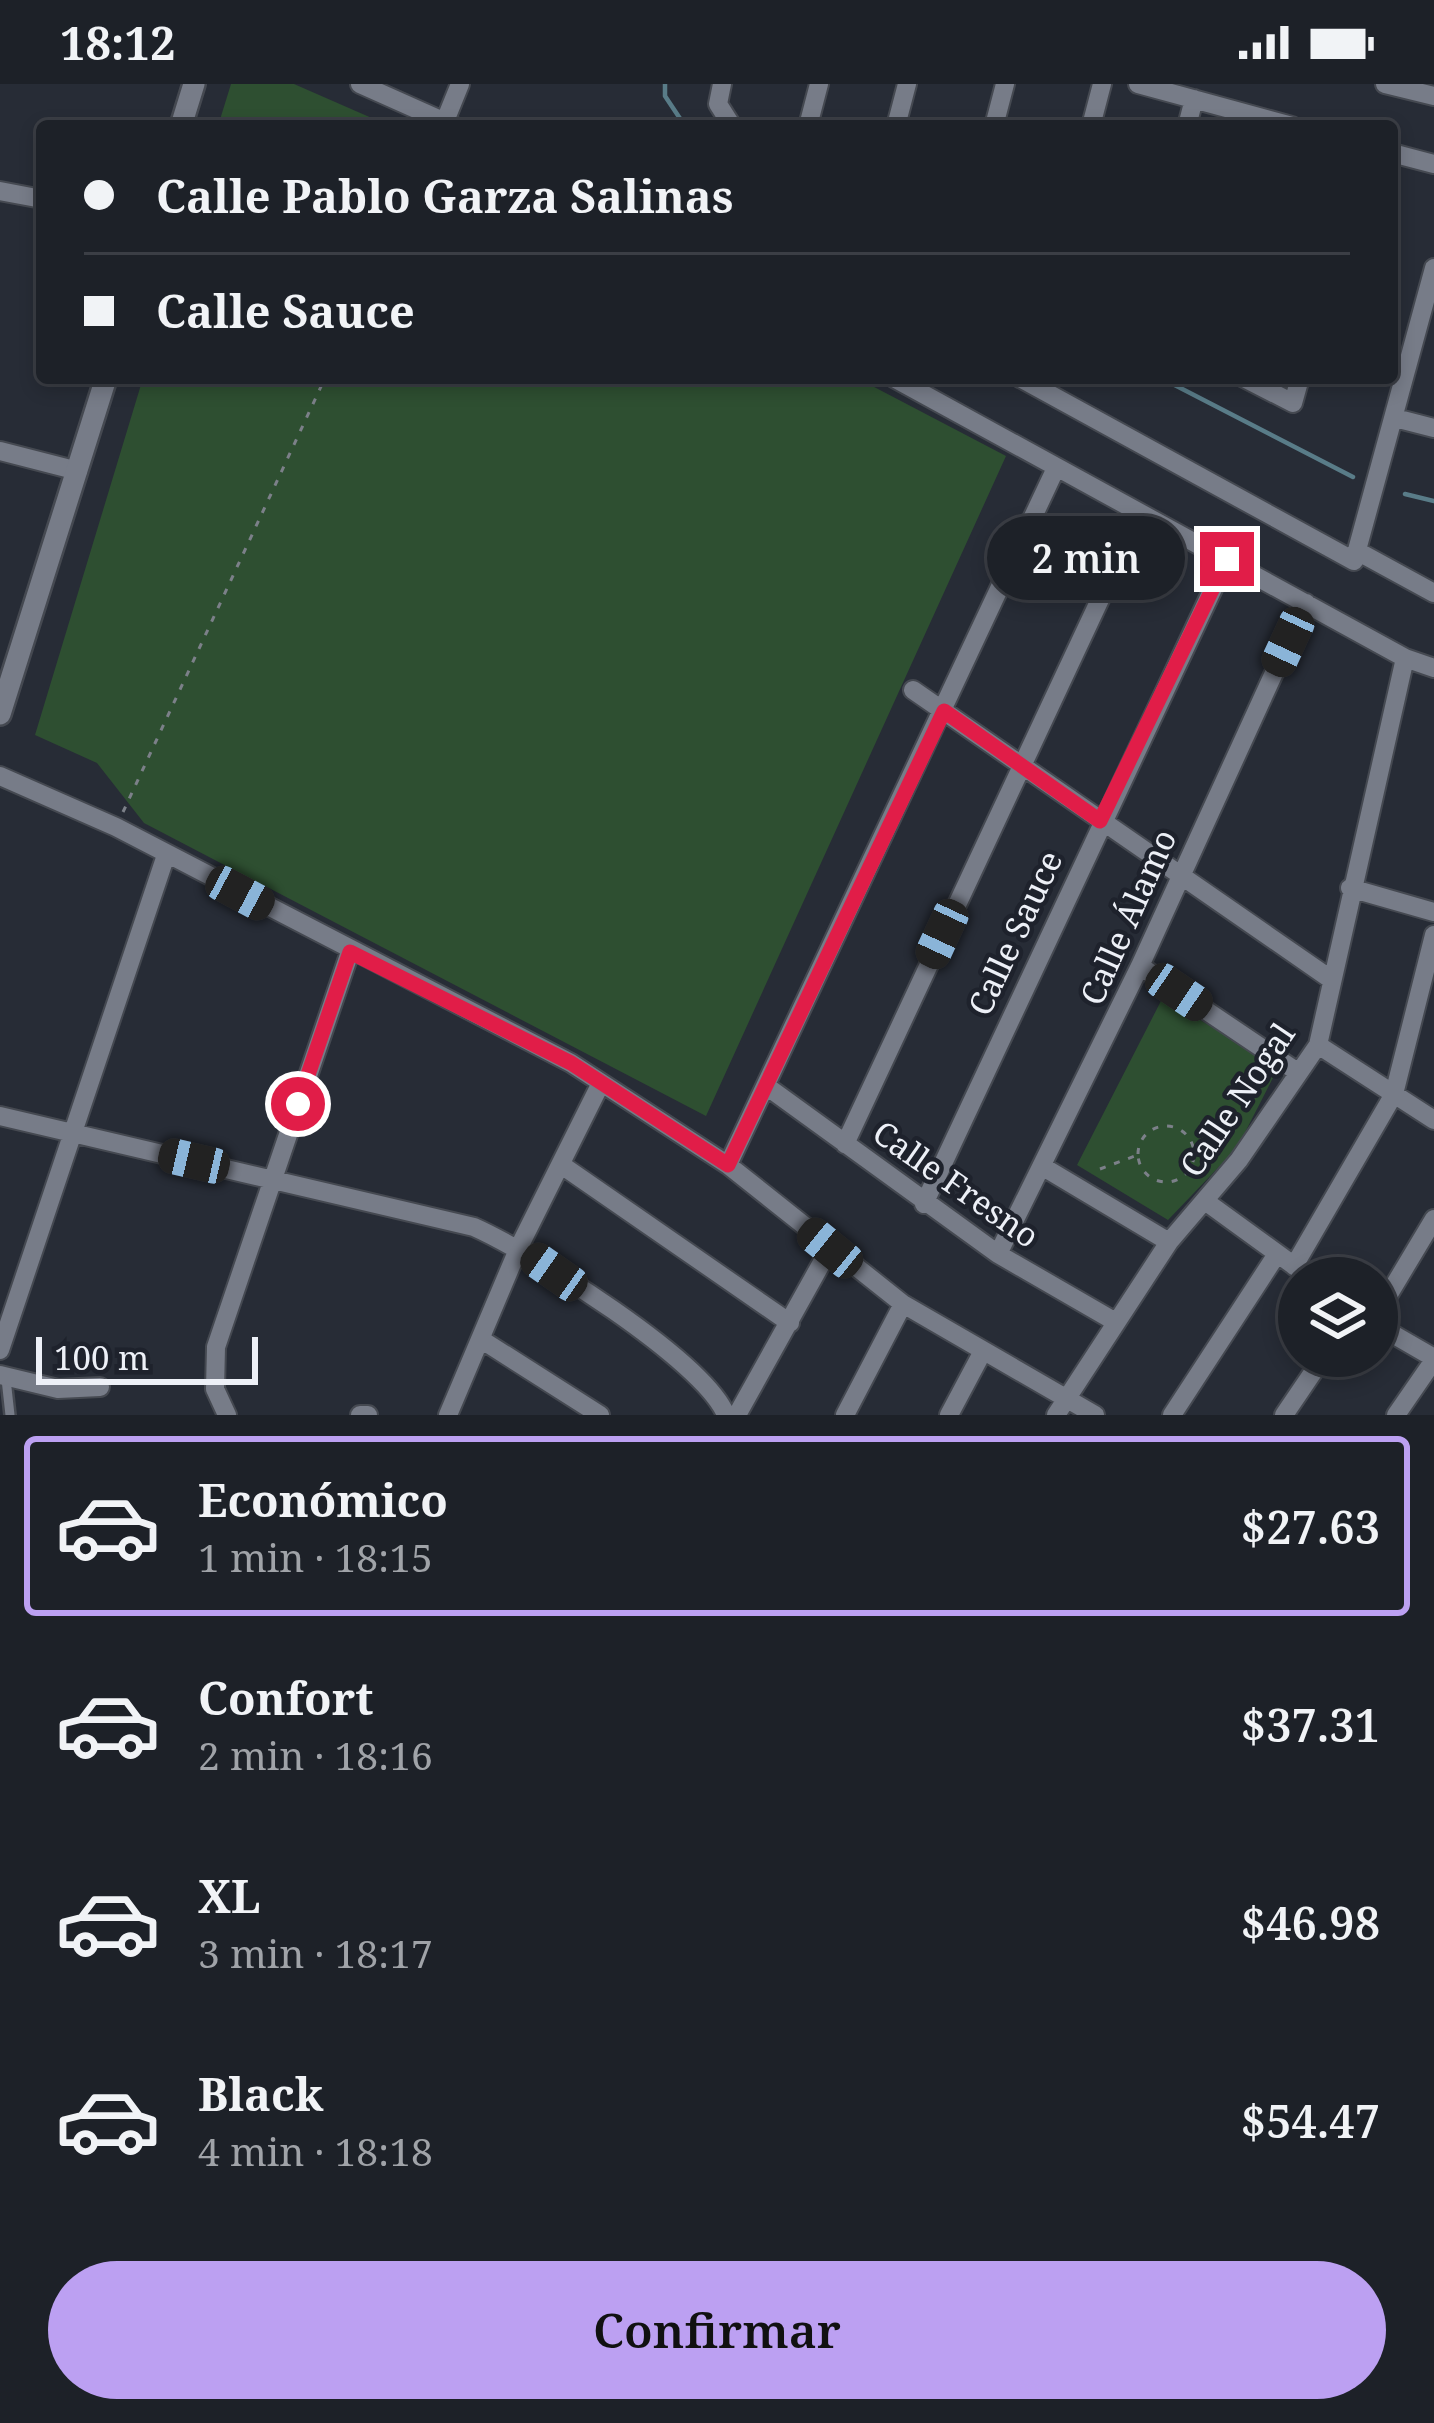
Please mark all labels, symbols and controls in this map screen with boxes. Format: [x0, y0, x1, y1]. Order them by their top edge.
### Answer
text: 18:12 [60, 12, 175, 73]
text: Calle Pablo Garza Salinas [156, 165, 733, 226]
text: Calle Sauce [156, 280, 415, 341]
callout: 2 min [987, 517, 1185, 601]
text: 2 min [1032, 531, 1140, 584]
route end [1200, 532, 1254, 586]
car [1256, 602, 1320, 682]
street label: Calle Álamo [1069, 822, 1186, 1012]
street label: Calle Sauce [957, 843, 1072, 1022]
car [200, 860, 280, 926]
car [910, 894, 974, 974]
car [1139, 957, 1219, 1027]
street label: Calle Nogal [1169, 1014, 1305, 1185]
route start [271, 1077, 325, 1131]
street label: Calle Fresno [864, 1110, 1048, 1257]
car [155, 1135, 233, 1187]
car [791, 1211, 869, 1285]
car [514, 1237, 594, 1307]
map controls [1278, 1257, 1398, 1377]
button: layers [1278, 1257, 1398, 1377]
scale bar [36, 1331, 258, 1384]
text: 100 m [54, 1335, 149, 1380]
text: Económico [198, 1469, 448, 1530]
icon: car [54, 1472, 162, 1580]
text: $27.63 [1241, 1496, 1380, 1557]
text: 1 min · 18:15 [198, 1530, 433, 1583]
text: Confort [198, 1667, 373, 1728]
icon: car [54, 1670, 162, 1778]
text: $37.31 [1241, 1694, 1380, 1755]
text: 2 min · 18:16 [198, 1728, 433, 1781]
text: XL [198, 1865, 260, 1926]
icon: car [54, 1868, 162, 1976]
text: $46.98 [1241, 1892, 1380, 1953]
text: 3 min · 18:17 [198, 1926, 433, 1979]
text: Black [198, 2063, 323, 2124]
icon: car [54, 2066, 162, 2174]
text: $54.47 [1241, 2090, 1380, 2151]
text: 4 min · 18:18 [198, 2124, 433, 2177]
button: Confirmar [48, 2261, 1386, 2399]

